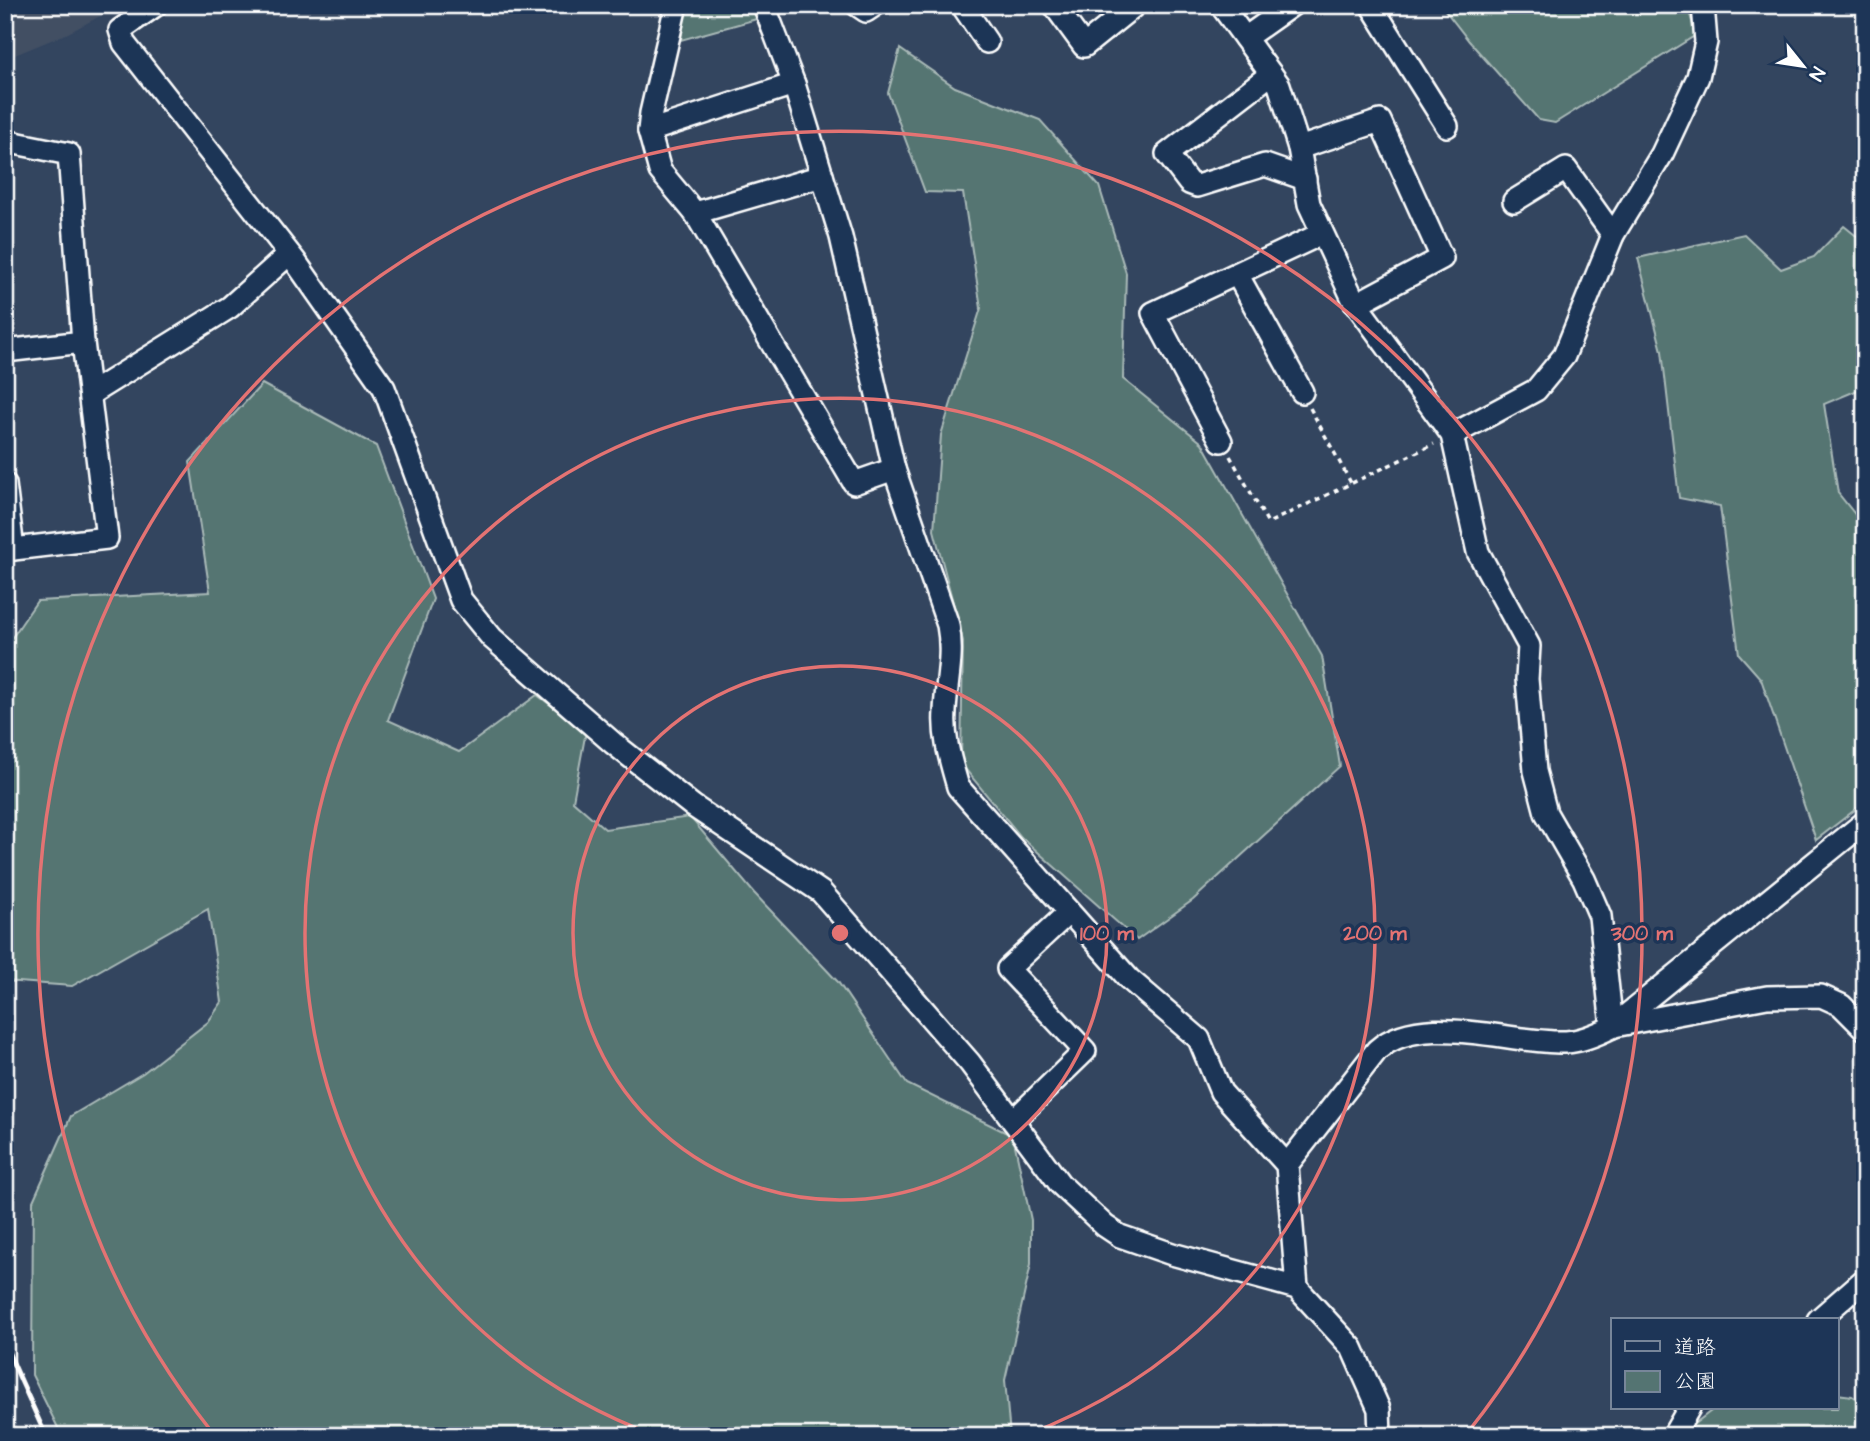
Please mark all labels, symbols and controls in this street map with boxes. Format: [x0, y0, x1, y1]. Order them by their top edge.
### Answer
north arrow [1769, 32, 1839, 102]
text: N [1802, 62, 1831, 86]
text: 100 m [1080, 919, 1135, 948]
text: 200 m [1342, 919, 1407, 948]
text: 300 m [1610, 919, 1674, 948]
centre of rings [828, 921, 852, 945]
legend [1611, 1318, 1839, 1410]
text: 道路 [1674, 1333, 1716, 1362]
text: 公園 [1674, 1367, 1716, 1396]

